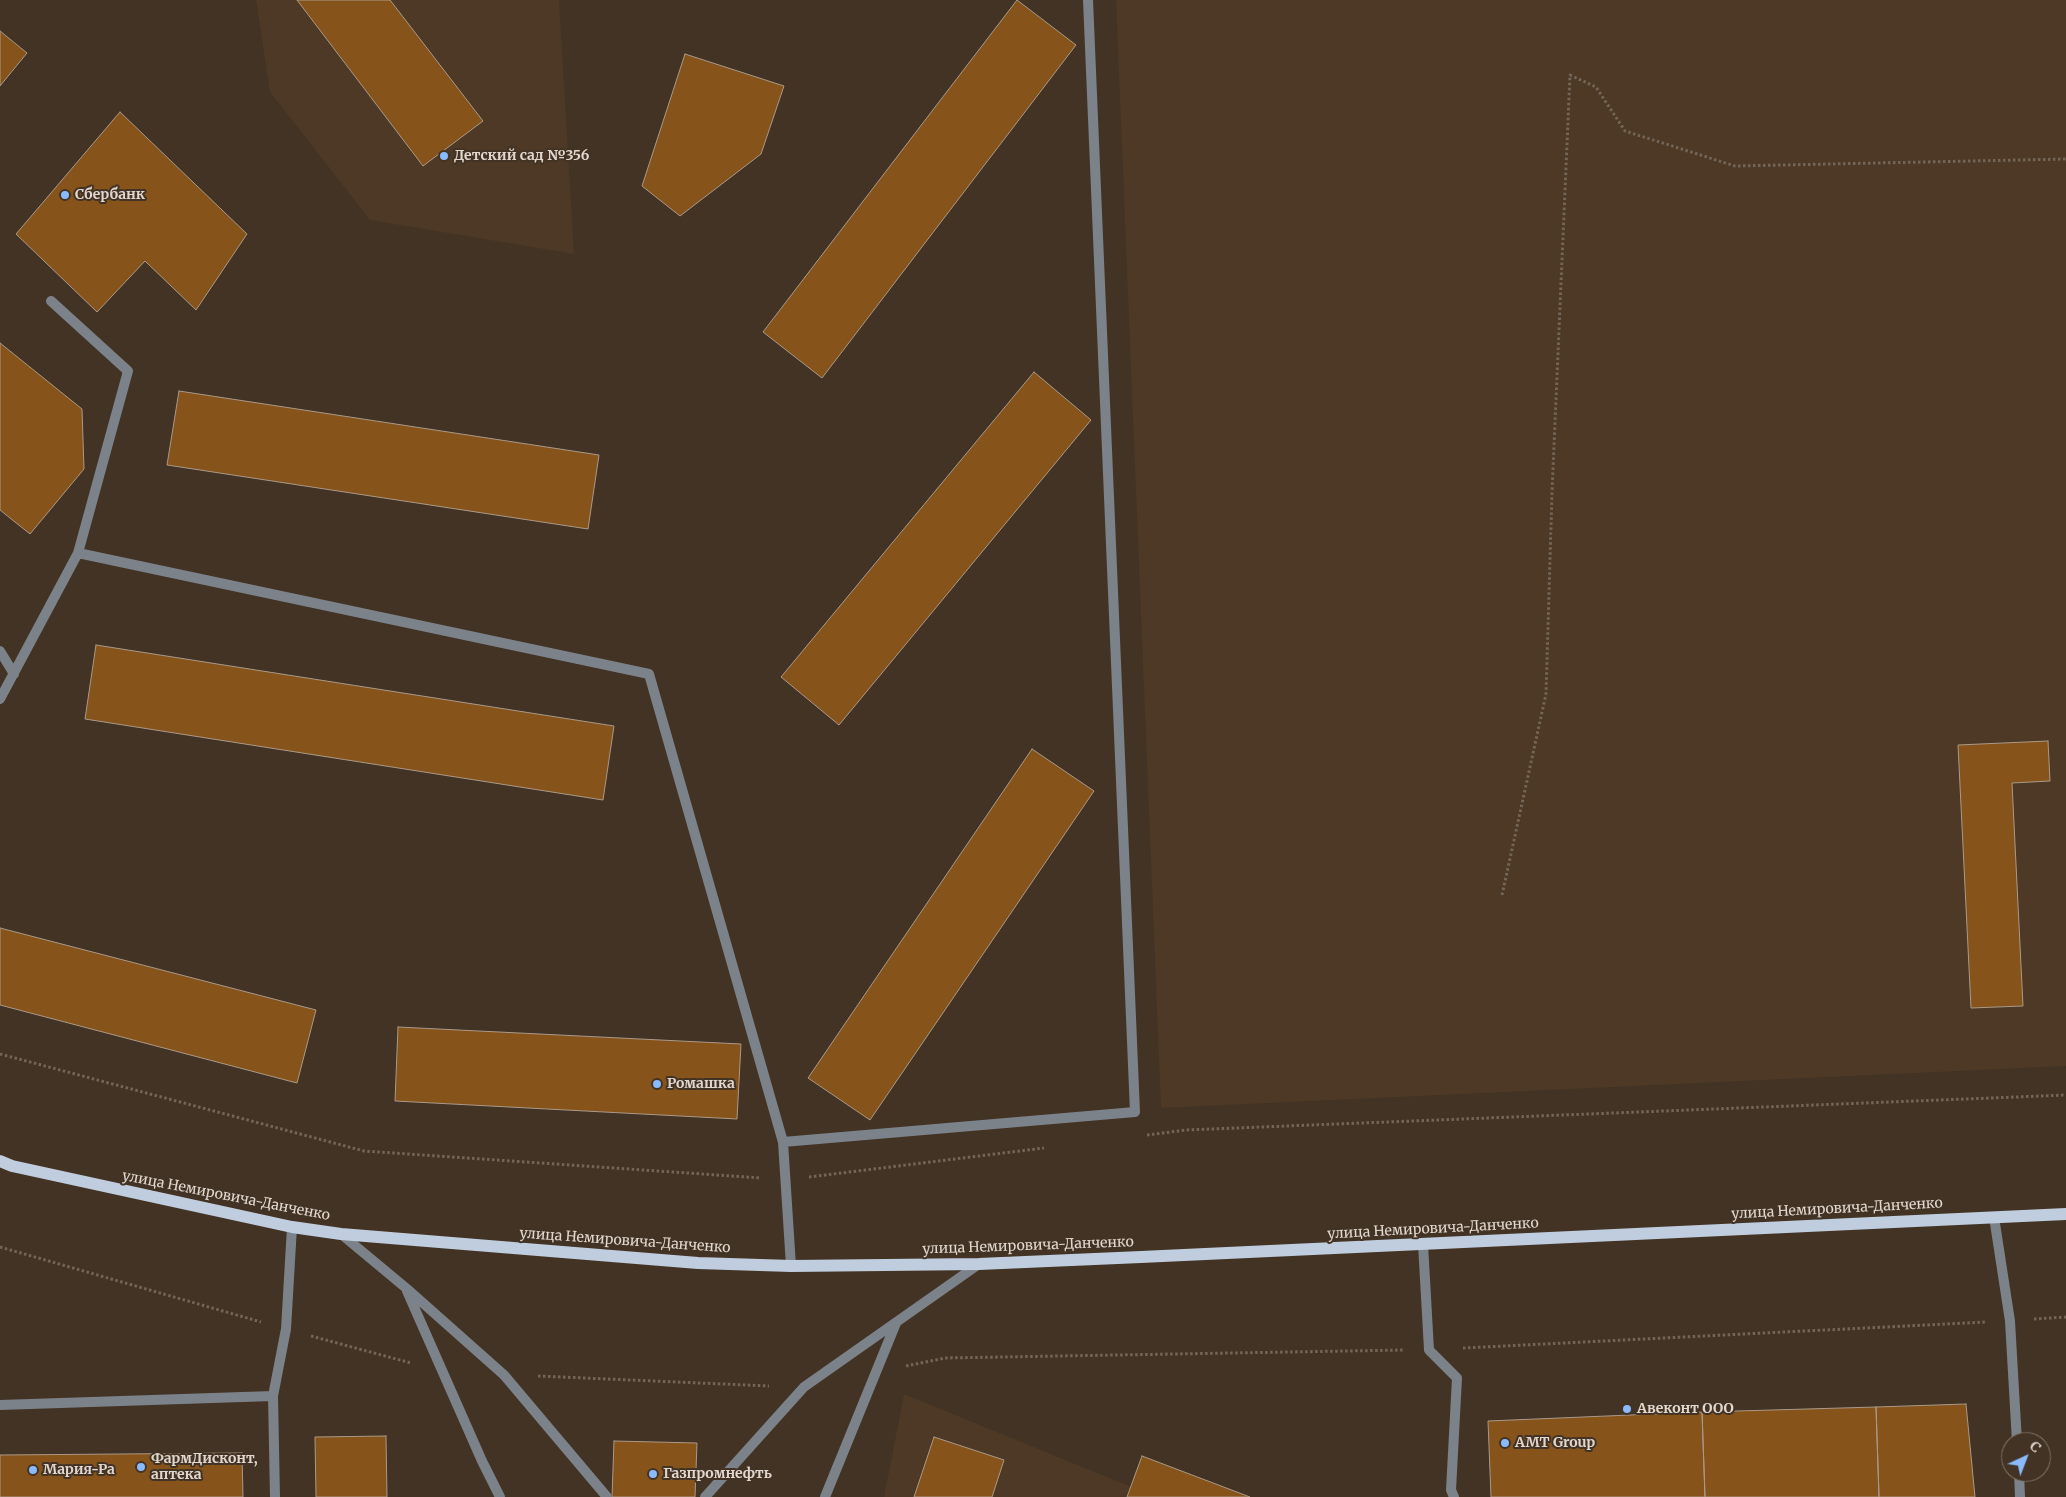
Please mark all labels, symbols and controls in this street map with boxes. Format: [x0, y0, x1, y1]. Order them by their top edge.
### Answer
place label: Детский сад №356 [454, 148, 589, 164]
marker: Детский сад №356 [438, 150, 450, 162]
place label: Сбербанк [75, 187, 145, 203]
marker: Сбербанк [59, 189, 71, 201]
place label: Ромашка [667, 1076, 735, 1092]
marker: Ромашка [651, 1078, 663, 1090]
street label: улица Немировича-Данченко [121, 1168, 331, 1224]
street label: улица Немировича-Данченко [1731, 1195, 1943, 1223]
street label: улица Немировича-Данченко [1327, 1215, 1539, 1243]
street label: улица Немировича-Данченко [519, 1225, 731, 1257]
street label: улица Немировича-Данченко [922, 1234, 1134, 1258]
place label: Авеконт ООО [1637, 1401, 1734, 1417]
marker: Авеконт ООО [1621, 1403, 1633, 1415]
north arrow [2001, 1432, 2051, 1482]
place label: АМТ Group [1515, 1435, 1595, 1451]
marker: АМТ Group [1499, 1437, 1511, 1449]
text: С [2026, 1437, 2045, 1457]
place label: ФармДисконт, аптека [151, 1451, 258, 1484]
marker: ФармДисконт, аптека [135, 1461, 147, 1473]
place label: Мария-Ра [43, 1462, 115, 1478]
marker: Мария-Ра [27, 1464, 39, 1476]
place label: Газпромнефть [663, 1466, 772, 1482]
marker: Газпромнефть [647, 1468, 659, 1480]

